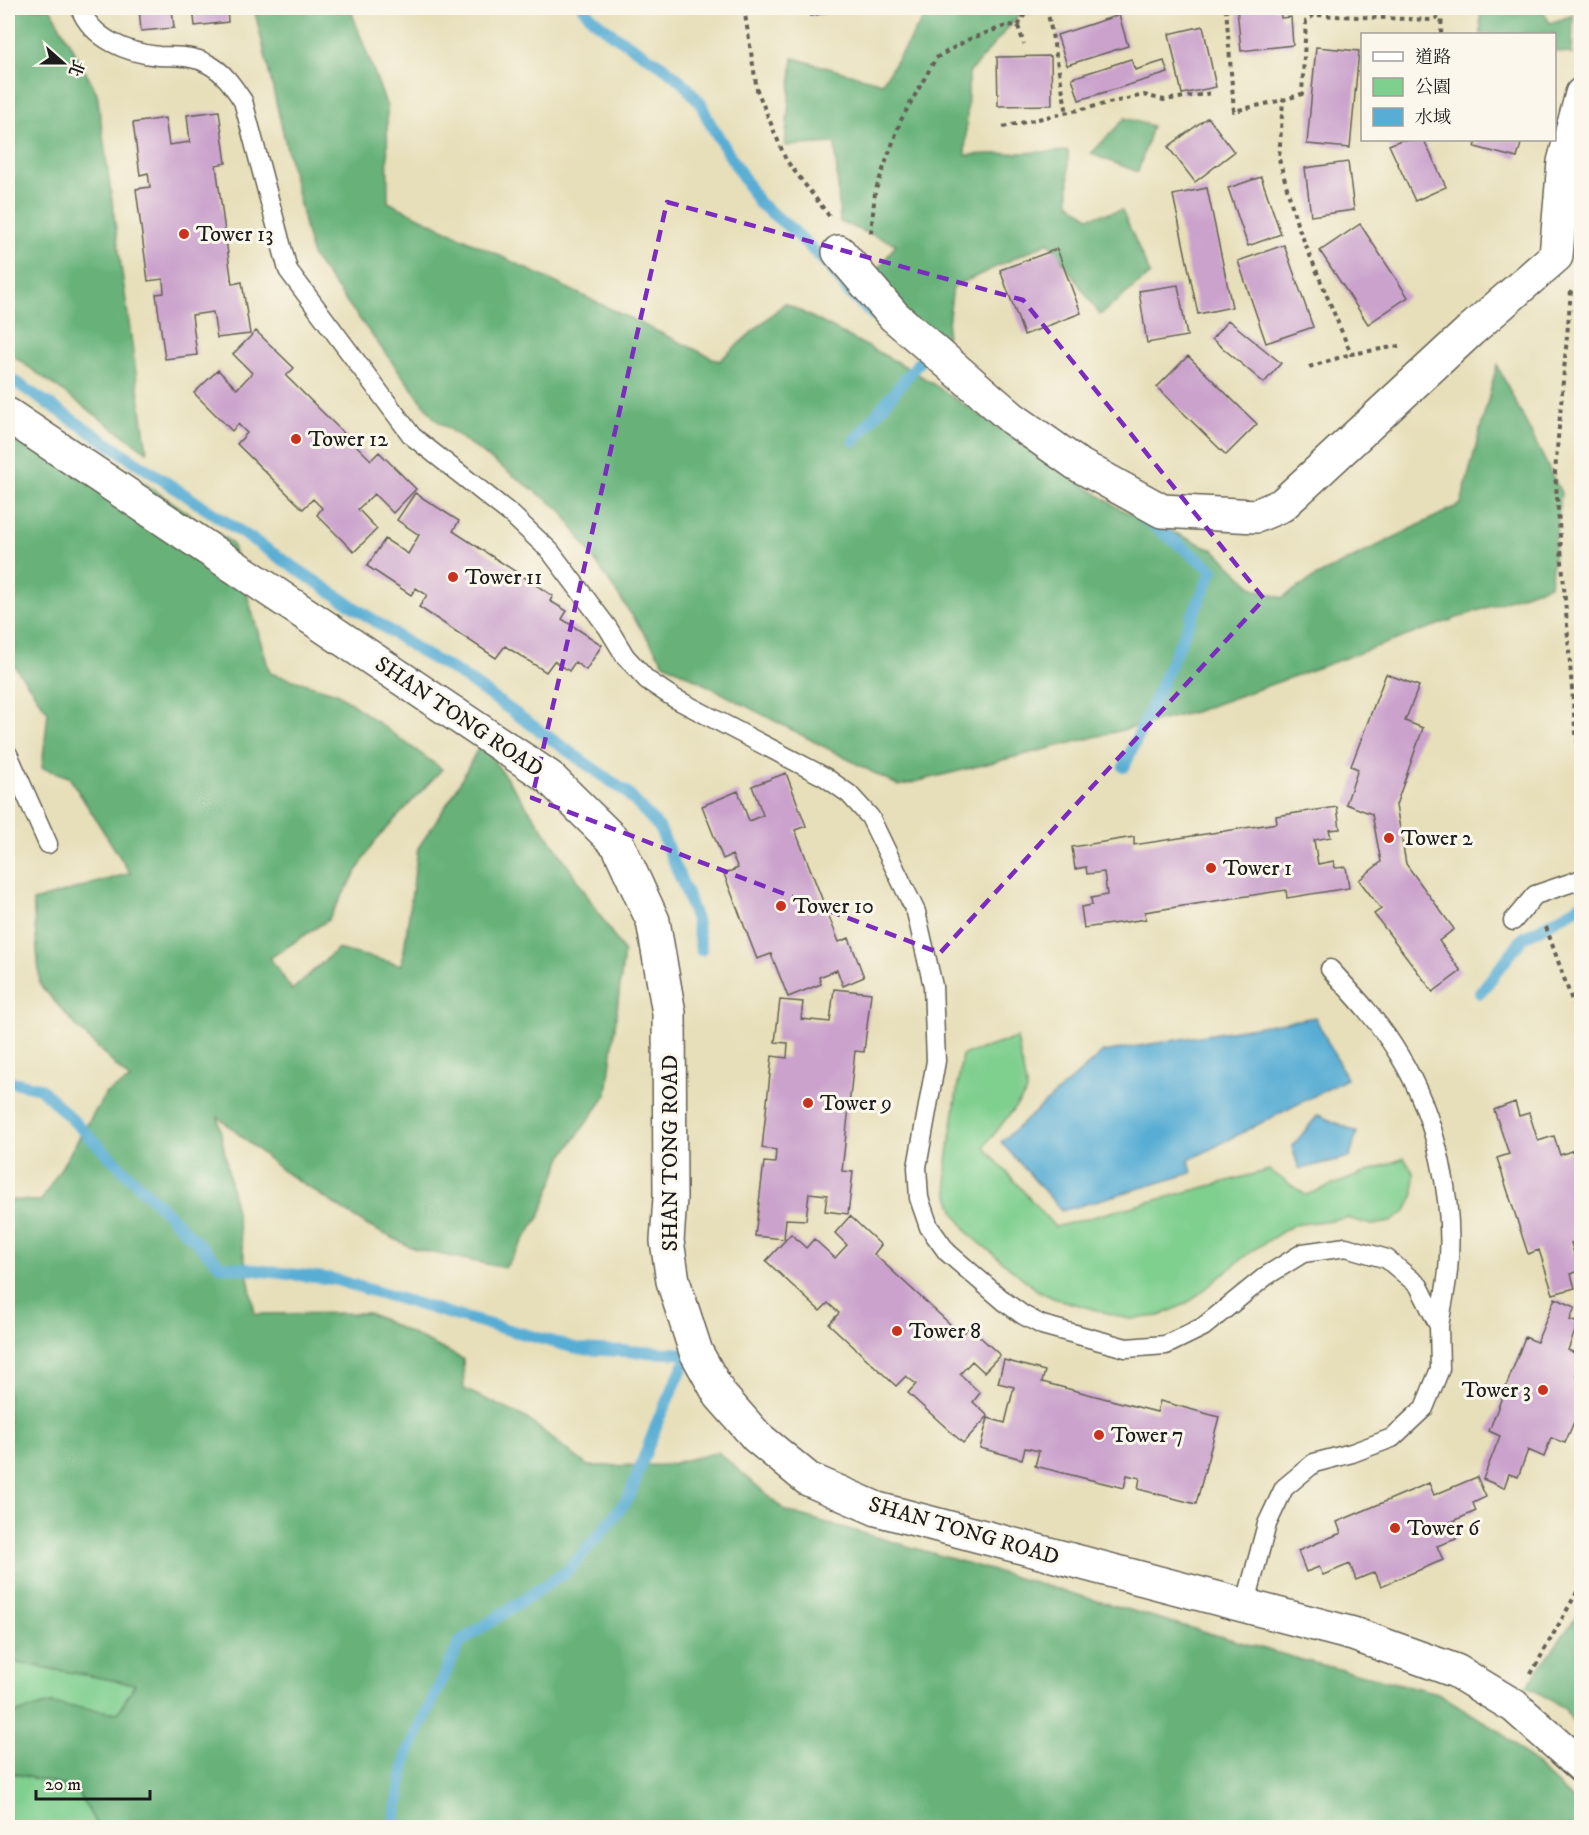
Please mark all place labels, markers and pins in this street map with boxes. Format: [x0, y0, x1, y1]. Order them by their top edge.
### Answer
place label: Tower 13 [196, 221, 273, 248]
marker: Tower 13 [177, 227, 191, 241]
place label: Tower 12 [308, 426, 388, 453]
marker: Tower 12 [289, 432, 303, 446]
place label: Tower 11 [465, 564, 542, 591]
marker: Tower 11 [446, 570, 460, 584]
place label: Tower 2 [1401, 825, 1473, 852]
marker: Tower 2 [1382, 831, 1396, 845]
place label: Tower 1 [1223, 855, 1292, 882]
marker: Tower 1 [1204, 861, 1218, 875]
place label: Tower 10 [793, 893, 874, 920]
marker: Tower 10 [774, 899, 788, 913]
place label: Tower 9 [820, 1090, 892, 1117]
marker: Tower 9 [801, 1096, 815, 1110]
place label: Tower 8 [909, 1318, 981, 1345]
marker: Tower 8 [890, 1324, 904, 1338]
place label: Tower 3 [1462, 1377, 1531, 1404]
marker: Tower 3 [1536, 1383, 1550, 1397]
place label: Tower 7 [1111, 1422, 1184, 1449]
marker: Tower 7 [1092, 1428, 1106, 1442]
place label: Tower 6 [1407, 1515, 1481, 1542]
marker: Tower 6 [1388, 1521, 1402, 1535]

